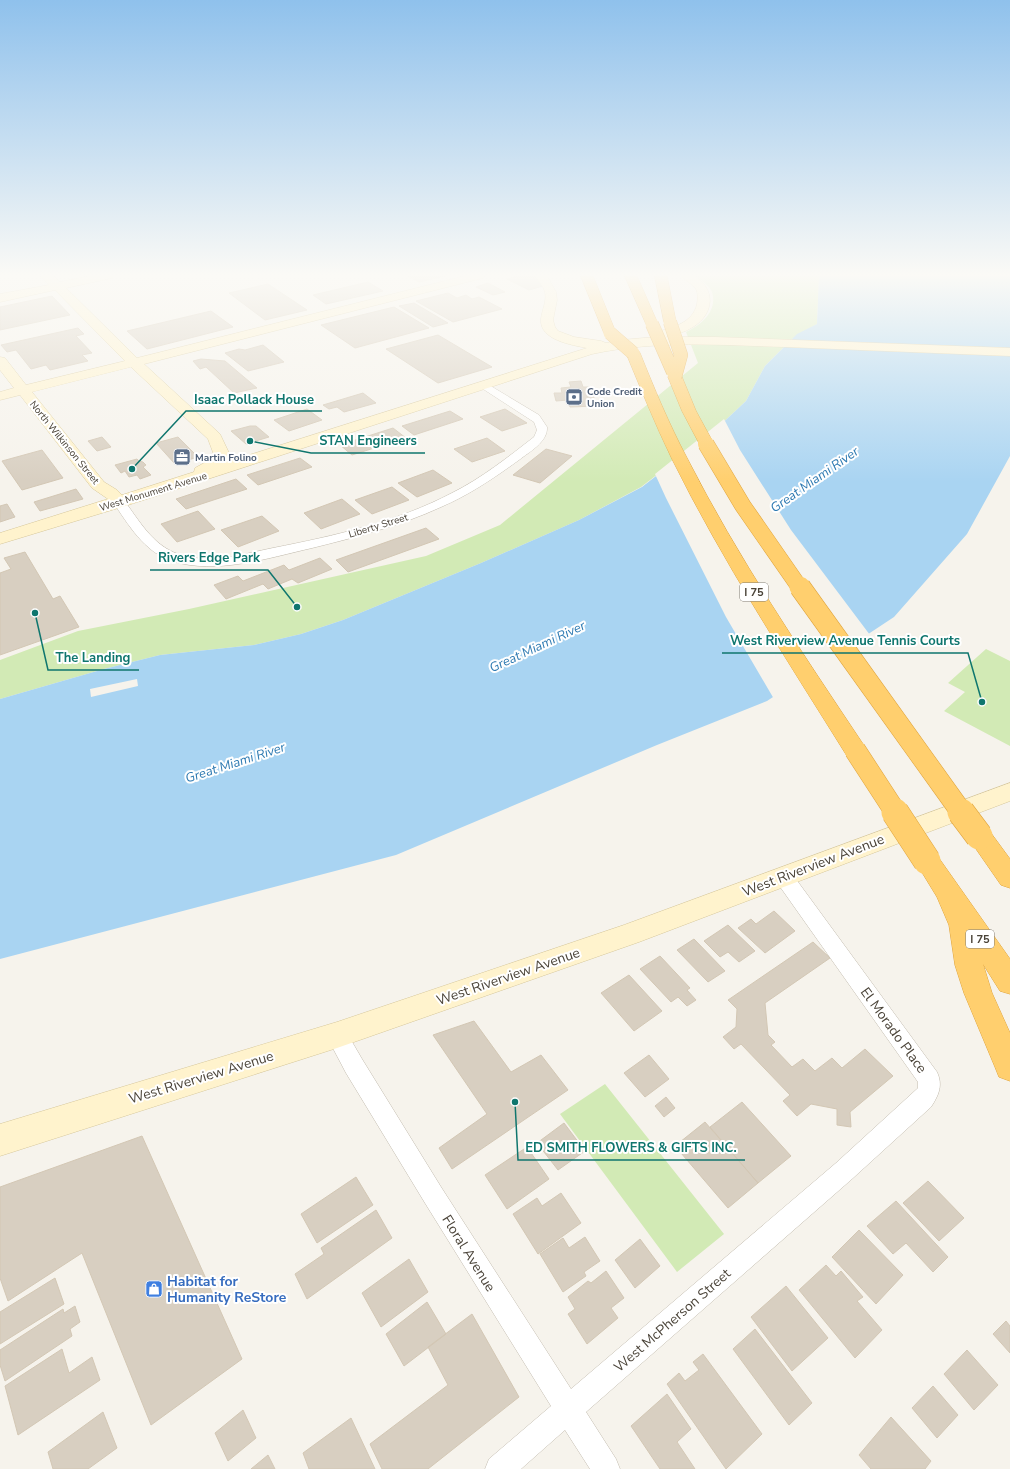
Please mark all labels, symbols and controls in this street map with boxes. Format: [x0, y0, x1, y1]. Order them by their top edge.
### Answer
place label: Code Credit Union [587, 385, 642, 411]
callout: Isaac Pollack House [186, 386, 322, 411]
bank icon: Code Credit Union [564, 387, 584, 407]
text: Isaac Pollack House [194, 391, 314, 409]
street label: North Wilkinson Street [26, 398, 103, 488]
callout: STAN Engineers [311, 428, 425, 453]
text: STAN Engineers [319, 432, 417, 450]
water label: Great Miami River [767, 442, 863, 517]
office icon: Martin Folino [172, 447, 192, 467]
place label: Martin Folino [195, 451, 257, 465]
street label: West Monument Avenue [98, 469, 209, 515]
street label: Liberty Street [347, 510, 410, 542]
callout: Rivers Edge Park [150, 545, 268, 570]
text: Rivers Edge Park [158, 549, 261, 567]
road number: I 75 [740, 583, 768, 601]
water label: Great Miami River [486, 617, 589, 677]
callout: West Riverview Avenue Tennis Courts [722, 628, 968, 653]
text: West Riverview Avenue Tennis Courts [730, 632, 960, 650]
callout: The Landing [48, 645, 139, 670]
text: The Landing [56, 649, 130, 667]
water label: Great Miami River [183, 738, 288, 788]
street label: West Riverview Avenue [739, 830, 887, 901]
road number: I 75 [966, 930, 994, 948]
street label: West Riverview Avenue [434, 943, 582, 1010]
street label: El Morado Place [856, 984, 931, 1077]
street label: West Riverview Avenue [126, 1046, 276, 1109]
callout: ED SMITH FLOWERS & GIFTS INC. [518, 1135, 745, 1160]
text: ED SMITH FLOWERS & GIFTS INC. [525, 1139, 737, 1157]
street label: Floral Avenue [437, 1211, 500, 1295]
street label: West McPherson Street [610, 1264, 735, 1376]
place label: Habitat for Humanity ReStore [167, 1272, 287, 1307]
shop icon: Habitat for Humanity ReStore [144, 1279, 164, 1299]

